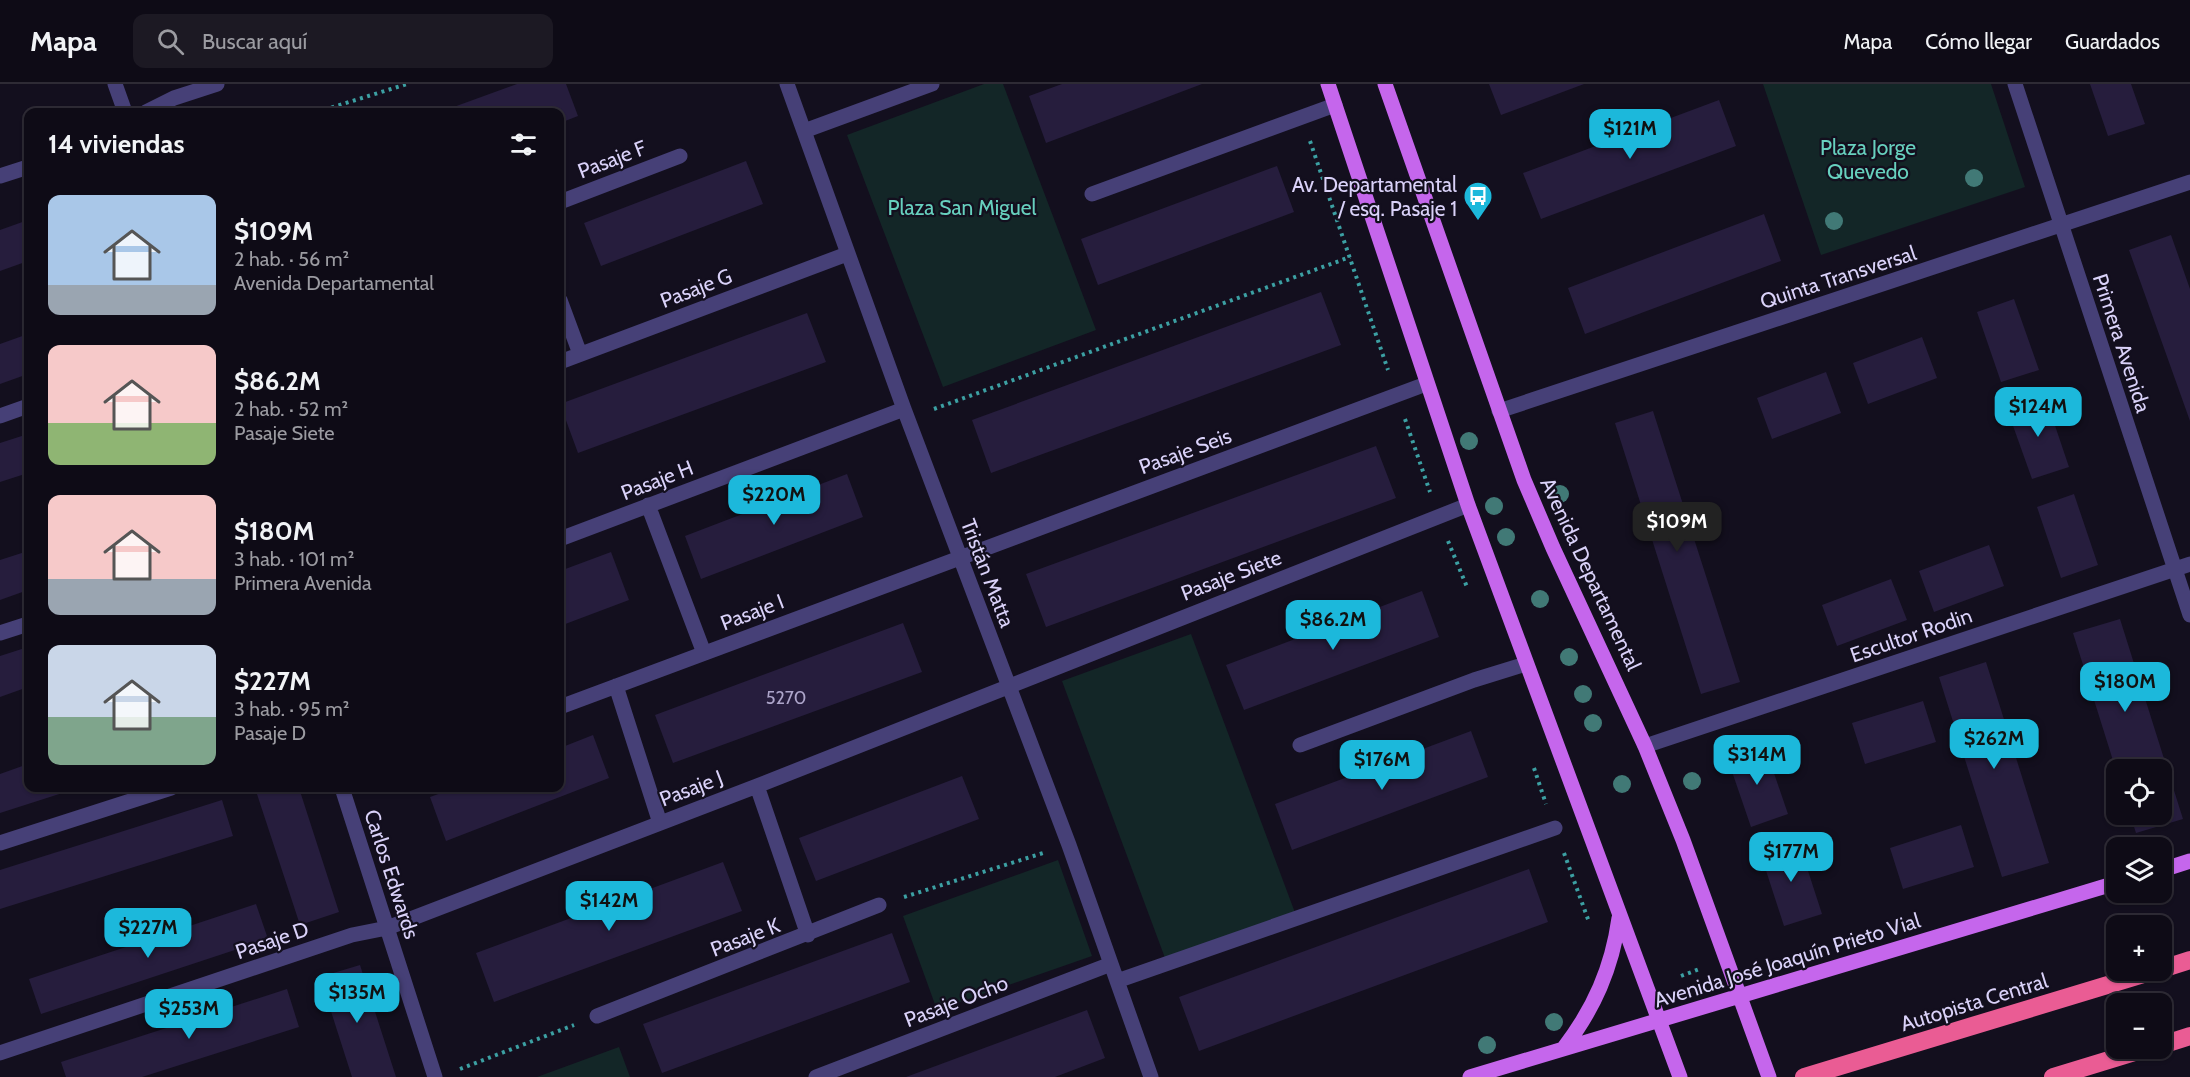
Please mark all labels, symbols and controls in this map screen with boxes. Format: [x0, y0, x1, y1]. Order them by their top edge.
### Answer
search box [133, 14, 553, 68]
text: Mapa [30, 24, 97, 58]
icon: search [154, 25, 187, 58]
text: Buscar aquí [202, 28, 307, 55]
text: Mapa [1844, 29, 1892, 54]
text: Cómo llegar [1925, 29, 2032, 54]
text: Guardados [2065, 29, 2160, 54]
pin: $121M [1588, 109, 1672, 160]
text: $121M [1603, 116, 1657, 140]
text: 14 viviendas [48, 128, 184, 160]
icon: filters [507, 128, 540, 161]
street label: Pasaje F [574, 135, 650, 184]
park label: Plaza Jorge Quevedo [1820, 135, 1916, 184]
place label: Av. Departamental / esq. Pasaje 1 [1292, 172, 1457, 222]
bus stop icon: Av. Departamental / esq. Pasaje 1 [1462, 180, 1494, 222]
park label: Plaza San Miguel [888, 195, 1036, 220]
text: $109M [234, 215, 313, 247]
icon: home [96, 219, 168, 291]
street label: Quinta Transversal [1757, 240, 1919, 314]
text: 2 hab. · 56 m² [234, 247, 349, 271]
street label: Pasaje G [657, 263, 736, 314]
street label: Primera Avenida [2088, 270, 2156, 416]
text: Avenida Departamental [234, 271, 434, 295]
text: $86.2M [234, 365, 321, 397]
icon: home [96, 369, 168, 441]
pin: $124M [1996, 387, 2080, 438]
text: $124M [2009, 394, 2067, 418]
text: 2 hab. · 52 m² [234, 397, 348, 421]
text: Pasaje Siete [234, 421, 335, 445]
street label: Pasaje Seis [1135, 423, 1235, 480]
street label: Pasaje H [617, 455, 697, 506]
street label: Avenida Departamental [1535, 474, 1647, 675]
pin: $220M [732, 475, 816, 526]
text: $220M [742, 482, 806, 506]
pin: $109M [1635, 502, 1719, 553]
text: $109M [1647, 509, 1707, 533]
text: $180M [234, 515, 314, 547]
street label: Tristán Matta [956, 515, 1020, 631]
icon: home [96, 519, 168, 591]
street label: Pasaje Siete [1177, 544, 1285, 607]
text: 3 hab. · 101 m² [234, 547, 354, 571]
text: Primera Avenida [234, 571, 372, 595]
street label: Pasaje I [717, 589, 788, 636]
pin: $86.2M [1284, 600, 1382, 651]
street label: Escultor Rodin [1847, 602, 1975, 668]
text: $86.2M [1300, 607, 1366, 631]
pin: $180M [2083, 662, 2167, 713]
text: $227M [234, 665, 311, 697]
icon: home [96, 669, 168, 741]
text: $180M [2094, 669, 2156, 693]
house number: 5270 [766, 687, 806, 709]
text: 3 hab. · 95 m² [234, 697, 349, 721]
pin: $262M [1952, 719, 2036, 770]
text: Pasaje D [234, 721, 306, 745]
text: $262M [1964, 726, 2024, 750]
pin: $314M [1715, 735, 1799, 786]
pin: $176M [1340, 740, 1424, 791]
text: $314M [1728, 742, 1786, 766]
text: $176M [1354, 747, 1410, 771]
map controls [2106, 759, 2172, 1059]
button: locate [2106, 759, 2172, 825]
street label: Pasaje J [656, 765, 727, 812]
street label: Carlos Edwards [359, 806, 425, 942]
pin: $177M [1749, 832, 1833, 883]
button: layers [2106, 837, 2172, 903]
text: $177M [1763, 839, 1819, 863]
pin: $142M [567, 881, 651, 932]
text: $142M [580, 888, 638, 912]
pin: $227M [106, 908, 190, 959]
street label: Avenida José Joaquín Prieto Vial [1651, 908, 1923, 1012]
street label: Pasaje K [707, 912, 784, 963]
text: $227M [118, 915, 178, 939]
button: + [2106, 915, 2172, 981]
street label: Pasaje D [232, 916, 312, 965]
street label: Autopista Central [1897, 968, 2051, 1036]
street label: Pasaje Ocho [901, 970, 1012, 1033]
pin: $135M [315, 973, 399, 1024]
text: $135M [328, 980, 386, 1004]
pin: $253M [147, 989, 231, 1040]
button: − [2106, 993, 2172, 1059]
text: $253M [159, 996, 219, 1020]

